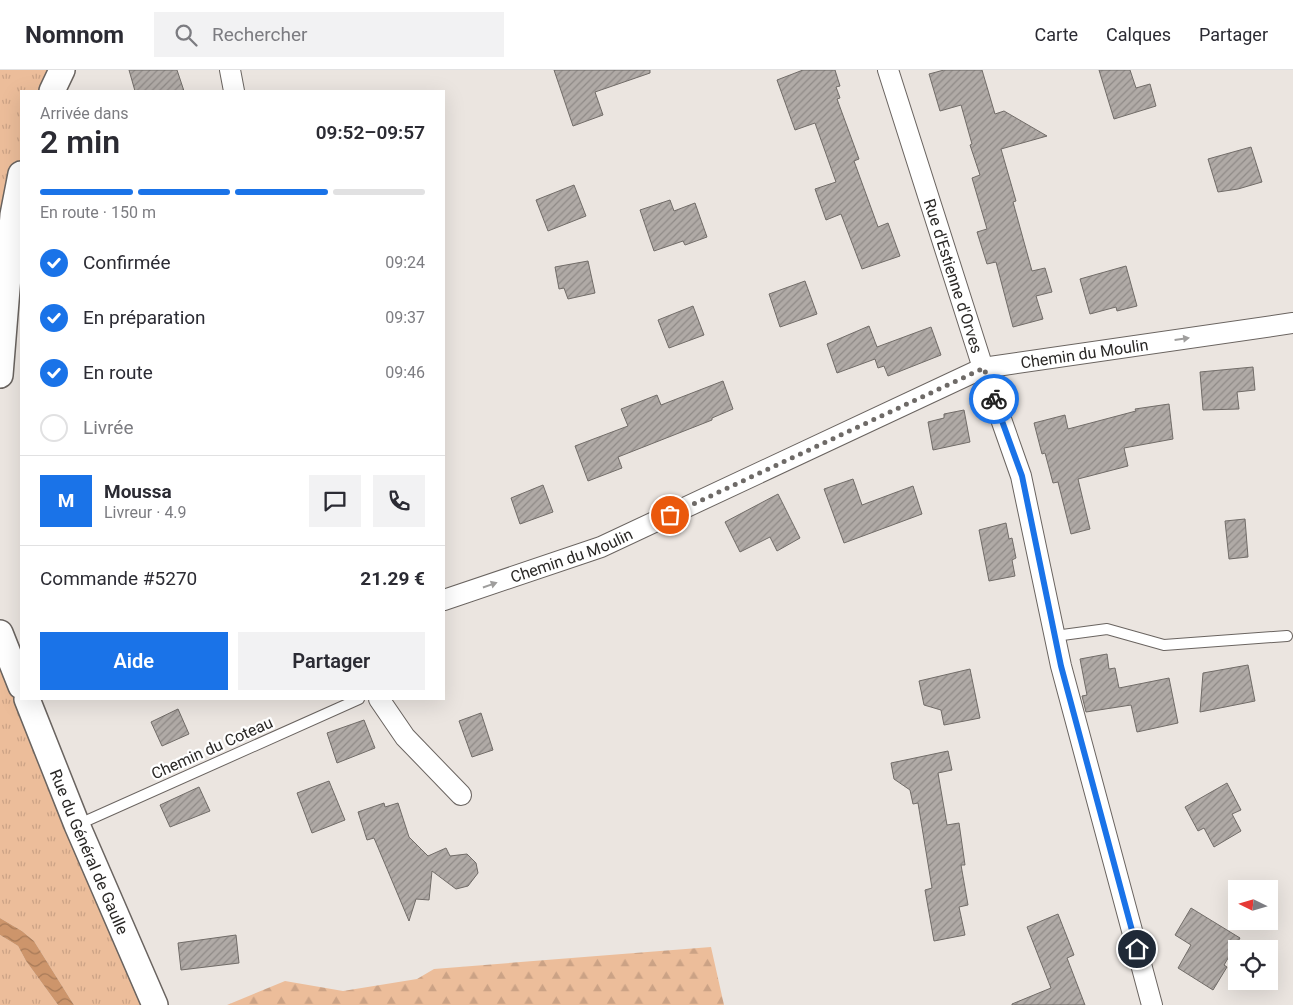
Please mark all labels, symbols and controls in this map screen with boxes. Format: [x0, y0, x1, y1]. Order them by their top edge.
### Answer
search box [154, 12, 504, 57]
text: Nomnom [25, 21, 124, 49]
icon: search [172, 21, 200, 49]
text: Rechercher [212, 23, 308, 46]
text: Carte [1035, 24, 1078, 45]
text: Calques [1106, 24, 1171, 45]
text: Partager [1199, 24, 1268, 45]
text: Arrivée dans [40, 104, 129, 123]
text: 09:52–09:57 [316, 121, 425, 144]
text: 2 min [40, 123, 120, 161]
street label: Rue d'Estienne d'Orves [920, 196, 987, 355]
text: En route · 150 m [40, 203, 156, 222]
icon: check [40, 249, 68, 277]
text: Confirmée [83, 251, 170, 274]
text: 09:24 [385, 253, 425, 272]
icon: check [40, 304, 68, 332]
text: En préparation [83, 306, 206, 329]
text: 09:37 [385, 308, 425, 327]
street label: Chemin du Moulin [1019, 335, 1149, 372]
one-way arrow [1174, 335, 1190, 343]
icon: check [40, 359, 68, 387]
text: En route [83, 361, 153, 384]
text: 09:46 [385, 363, 425, 382]
courier [969, 374, 1019, 424]
icon: bike [980, 385, 1008, 413]
text: Livrée [83, 416, 133, 439]
button: chat [309, 475, 361, 527]
button: phone [373, 475, 425, 527]
text: Moussa [104, 480, 172, 503]
text: M [58, 489, 74, 512]
pin [649, 494, 691, 536]
icon: bag [656, 501, 684, 529]
text: Livreur · 4.9 [104, 503, 187, 522]
street label: Chemin du Moulin [508, 524, 636, 586]
text: Commande #5270 [40, 567, 197, 590]
text: 21.29 € [360, 567, 425, 590]
one-way arrow [483, 580, 498, 588]
button: Aide [40, 632, 228, 690]
button: Partager [238, 632, 425, 690]
street label: Chemin du Coteau [148, 713, 276, 783]
street label: Rue du Général de Gaulle [46, 766, 133, 937]
north arrow [1228, 880, 1278, 930]
map controls [1228, 880, 1278, 990]
pin [1116, 928, 1158, 970]
icon: home [1123, 935, 1151, 963]
button: locate [1228, 940, 1278, 990]

